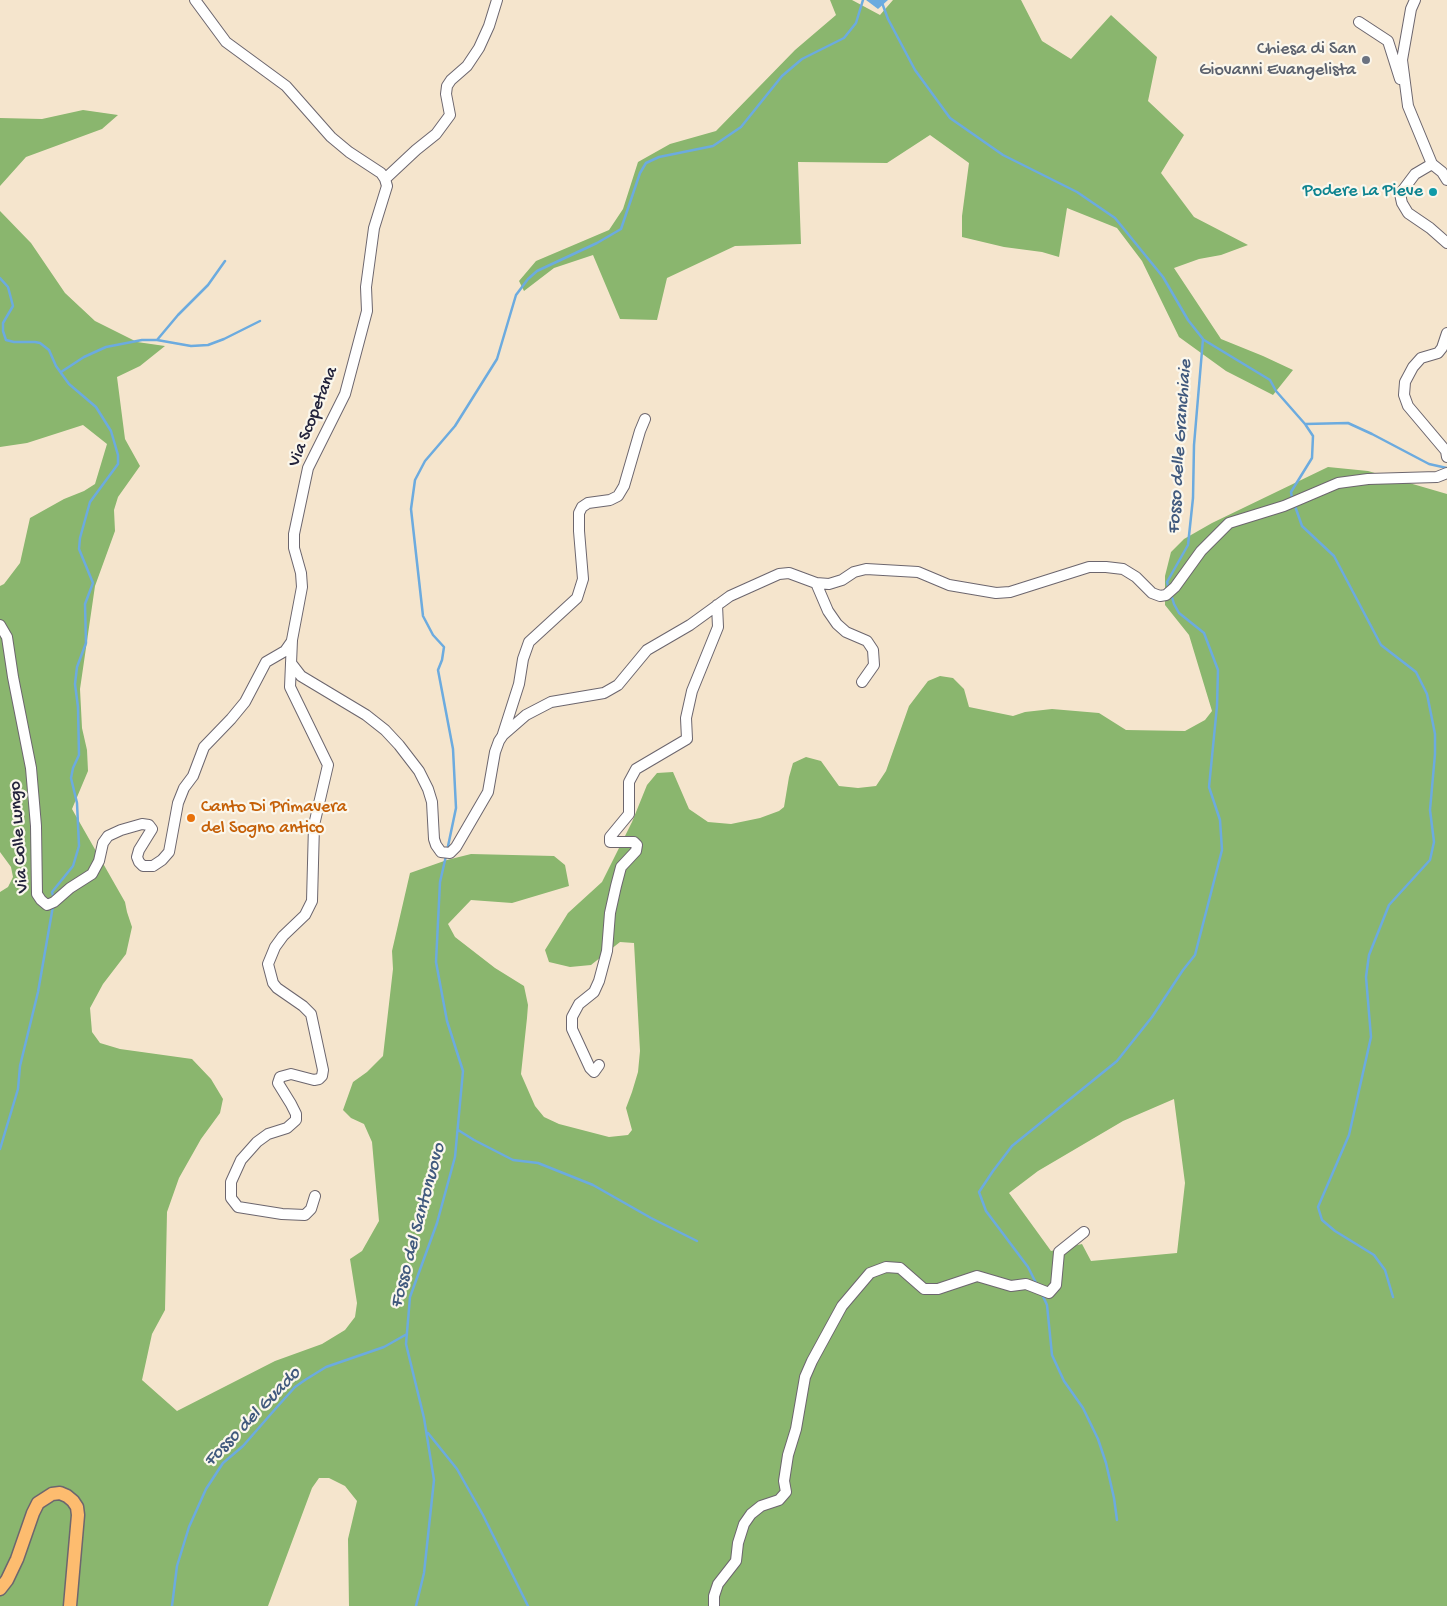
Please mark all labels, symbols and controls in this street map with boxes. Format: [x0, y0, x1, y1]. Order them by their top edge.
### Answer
place label: Chiesa di San Giovanni Evangelista [1199, 39, 1356, 82]
marker: Chiesa di San Giovanni Evangelista [1360, 54, 1372, 66]
place label: Podere La Pieve [1303, 181, 1423, 203]
marker: Podere La Pieve [1427, 186, 1439, 198]
water label: Fosso delle Granchiaie [1164, 359, 1198, 535]
street label: Via Scopetana [284, 364, 344, 470]
street label: Via Colle Lungo [5, 780, 35, 894]
place label: Canto Di Primavera del Sogno antico [201, 797, 347, 840]
marker: Canto Di Primavera del Sogno antico [185, 812, 197, 824]
water label: Fosso del Santonuovo [386, 1141, 452, 1311]
water label: Fosso del Guado [200, 1363, 306, 1473]

